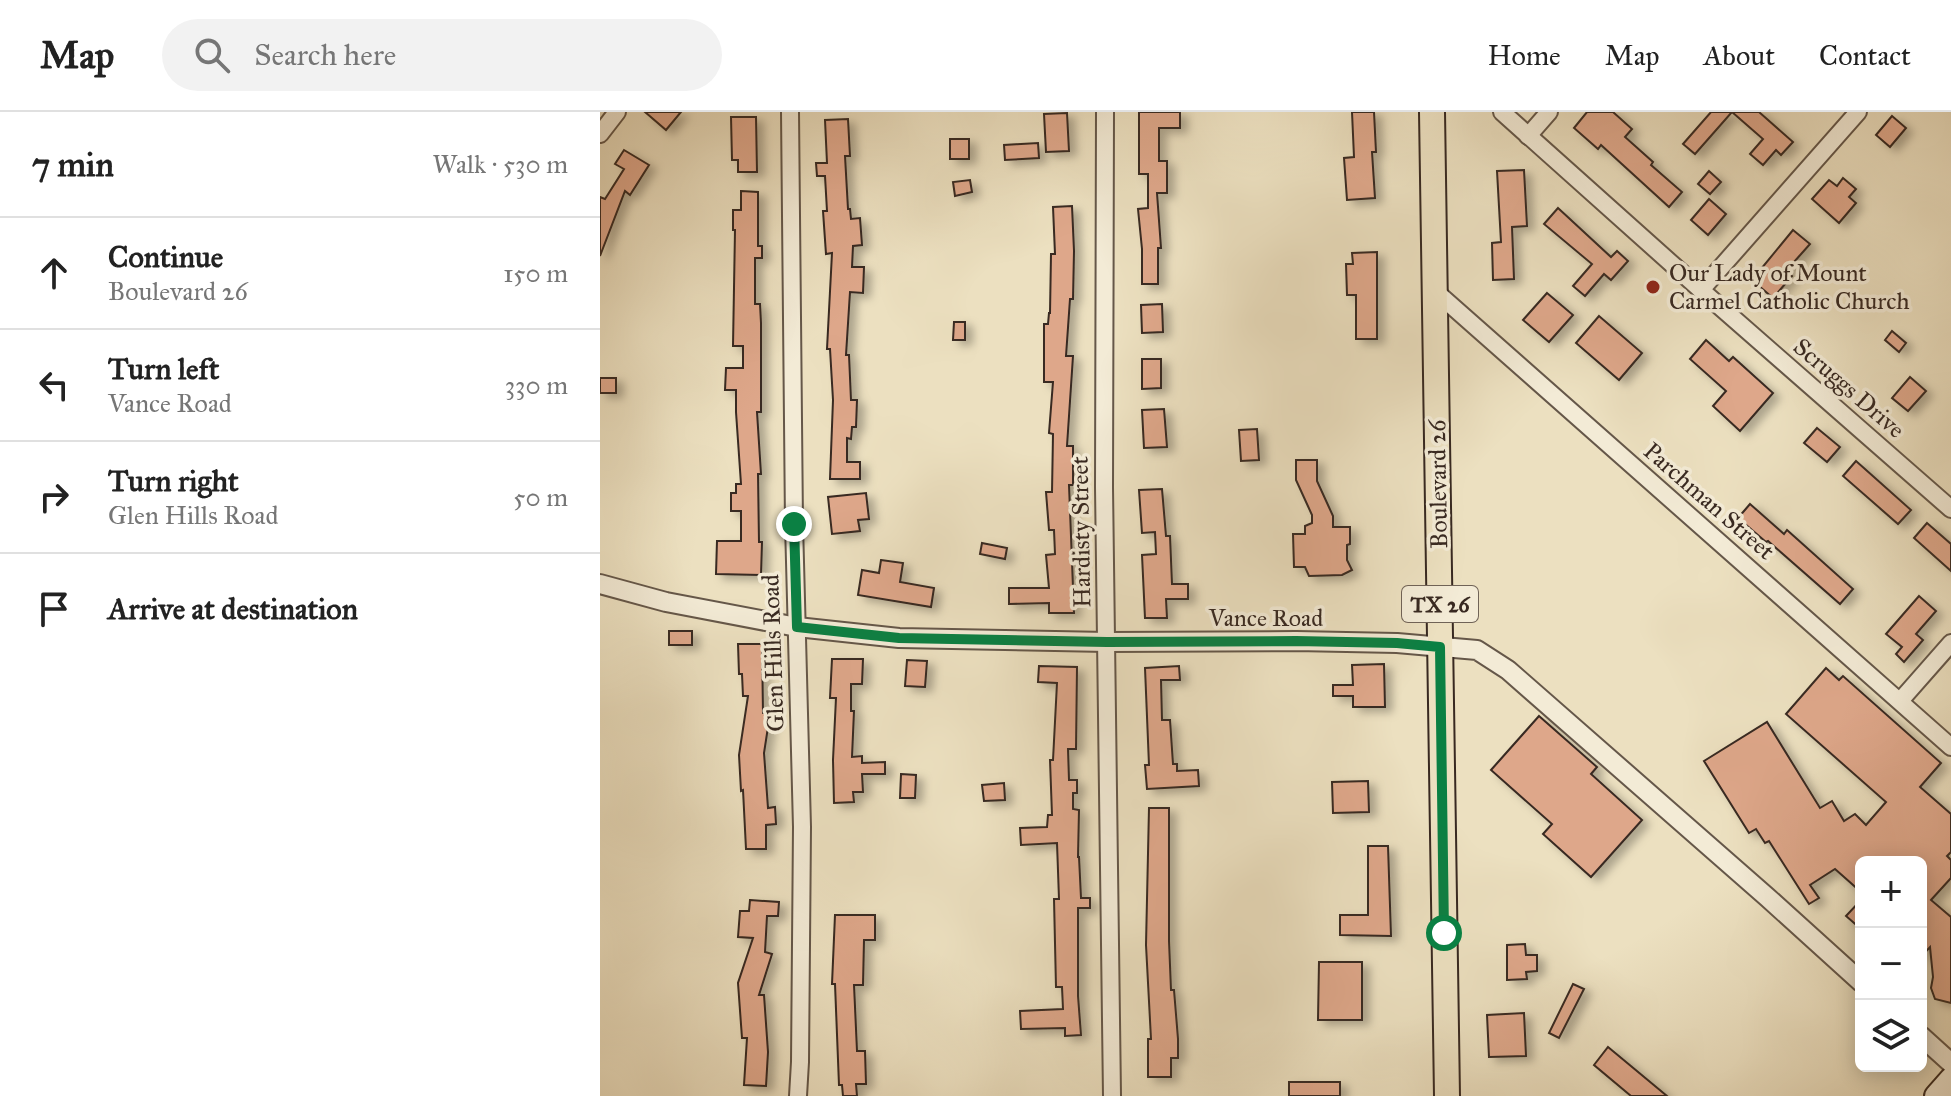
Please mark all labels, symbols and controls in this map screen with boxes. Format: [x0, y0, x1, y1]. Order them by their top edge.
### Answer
search box [162, 19, 722, 91]
text: Map [40, 32, 114, 78]
icon: search [190, 33, 234, 77]
text: Search here [254, 37, 396, 73]
text: Home [1488, 38, 1561, 73]
text: Map [1605, 38, 1659, 73]
text: About [1703, 38, 1775, 73]
text: Contact [1819, 38, 1911, 73]
text: 7 min [32, 144, 114, 185]
text: Walk · 530 m [433, 148, 568, 180]
text: Continue [108, 239, 223, 275]
icon: ahead [32, 251, 76, 295]
text: 150 m [503, 257, 568, 289]
place label: Our Lady of Mount Carmel Catholic Church [1669, 258, 1910, 316]
text: Boulevard 26 [108, 275, 248, 307]
marker: Our Lady of Mount Carmel Catholic Church [1644, 278, 1662, 296]
street label: Scruggs Drive [1787, 332, 1911, 444]
text: Turn left [108, 351, 219, 387]
icon: left [32, 363, 76, 407]
text: 330 m [505, 369, 568, 401]
text: Vance Road [108, 387, 232, 419]
street label: Boulevard 26 [1422, 419, 1454, 549]
street label: Parchman Street [1637, 436, 1781, 566]
street label: Hardisty Street [1065, 455, 1097, 608]
text: Turn right [108, 463, 239, 499]
icon: right [32, 475, 76, 519]
text: 50 m [513, 481, 568, 513]
text: Glen Hills Road [108, 499, 279, 531]
route end [776, 506, 812, 542]
street label: Glen Hills Road [755, 574, 791, 732]
road number: TX 26 [1402, 586, 1478, 622]
icon: arrive [32, 587, 76, 631]
text: Arrive at destination [108, 591, 358, 627]
street label: Vance Road [1208, 603, 1323, 633]
map controls [1855, 856, 1927, 1072]
button: + [1855, 856, 1927, 928]
route start [1426, 915, 1462, 951]
button: − [1855, 928, 1927, 1000]
button: layers [1855, 1000, 1927, 1072]

